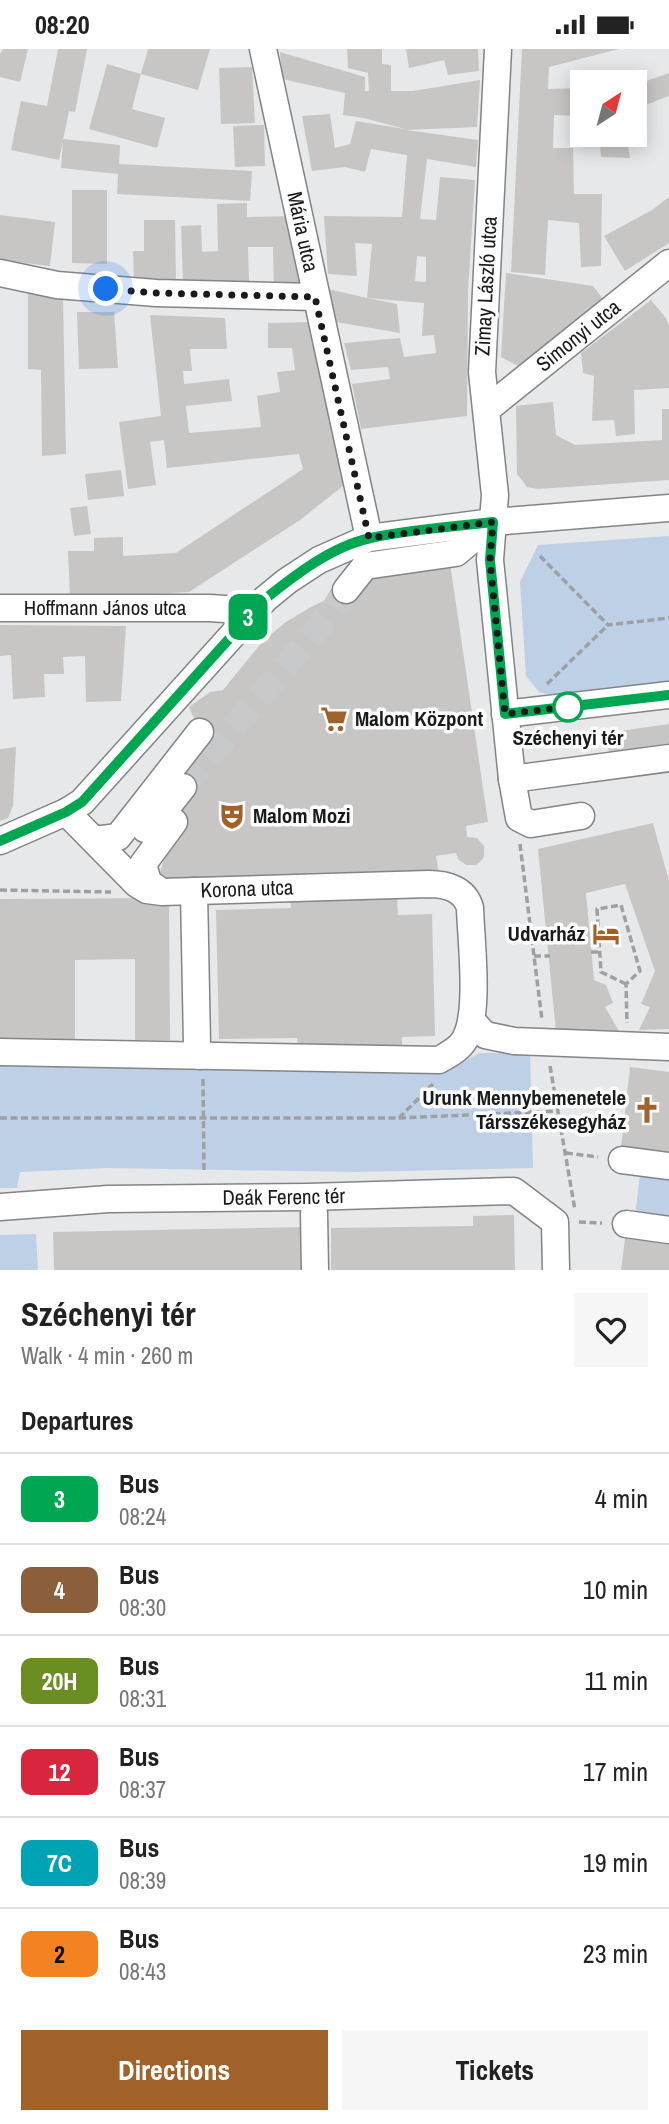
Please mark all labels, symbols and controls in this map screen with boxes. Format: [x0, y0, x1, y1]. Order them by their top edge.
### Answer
text: 08:20 [35, 7, 90, 42]
north arrow [570, 70, 648, 147]
map controls [570, 70, 647, 147]
street label: Mária utca [280, 189, 326, 275]
street label: Zimay László utca [467, 215, 504, 357]
your location [88, 271, 123, 306]
street label: Simonyi utca [530, 292, 627, 378]
street label: Hoffmann János utca [24, 593, 187, 622]
line badge: 3 [225, 594, 271, 640]
text: 3 [243, 601, 253, 633]
marker: Széchenyi tér [553, 692, 583, 722]
supermarket icon: Malom Központ [319, 704, 349, 734]
place label: Malom Központ [355, 704, 483, 733]
place label: Széchenyi tér [512, 723, 624, 752]
theatre icon: Malom Mozi [217, 801, 247, 831]
place label: Malom Mozi [253, 801, 351, 830]
street label: Korona utca [200, 872, 294, 905]
place label: Udvarház [507, 919, 585, 948]
hotel icon: Udvarház [591, 919, 621, 949]
place label: Urunk Mennybemenetele Társszékesegyház [422, 1083, 626, 1136]
church icon: Urunk Mennybemenetele Társszékesegyház [632, 1095, 662, 1125]
street label: Deák Ferenc tér [222, 1181, 346, 1212]
text: Széchenyi tér [21, 1292, 195, 1336]
button: heart [574, 1293, 648, 1367]
text: Walk · 4 min · 260 m [21, 1340, 193, 1371]
text: Departures [21, 1403, 134, 1438]
text: Bus [119, 1466, 159, 1501]
text: 4 min [595, 1481, 648, 1516]
text: 3 [54, 1483, 65, 1515]
text: 08:24 [119, 1501, 166, 1532]
text: Bus [119, 1557, 159, 1592]
text: 10 min [583, 1572, 648, 1607]
text: 4 [54, 1574, 65, 1606]
text: 08:30 [119, 1592, 166, 1623]
text: Bus [119, 1648, 159, 1683]
text: 11 min [584, 1663, 648, 1698]
text: 20H [41, 1665, 78, 1697]
text: 08:31 [119, 1683, 166, 1714]
text: Bus [119, 1739, 159, 1774]
text: 17 min [583, 1754, 648, 1789]
text: 12 [49, 1756, 70, 1788]
text: 08:37 [119, 1774, 166, 1805]
text: Bus [119, 1830, 159, 1865]
text: 19 min [583, 1845, 648, 1880]
text: 7C [47, 1847, 72, 1879]
text: 08:39 [119, 1865, 166, 1896]
text: Bus [119, 1921, 159, 1956]
text: 23 min [583, 1936, 648, 1971]
text: 2 [54, 1938, 65, 1970]
text: 08:43 [119, 1956, 166, 1987]
button: Directions [21, 2030, 328, 2110]
button: Tickets [342, 2030, 648, 2110]

